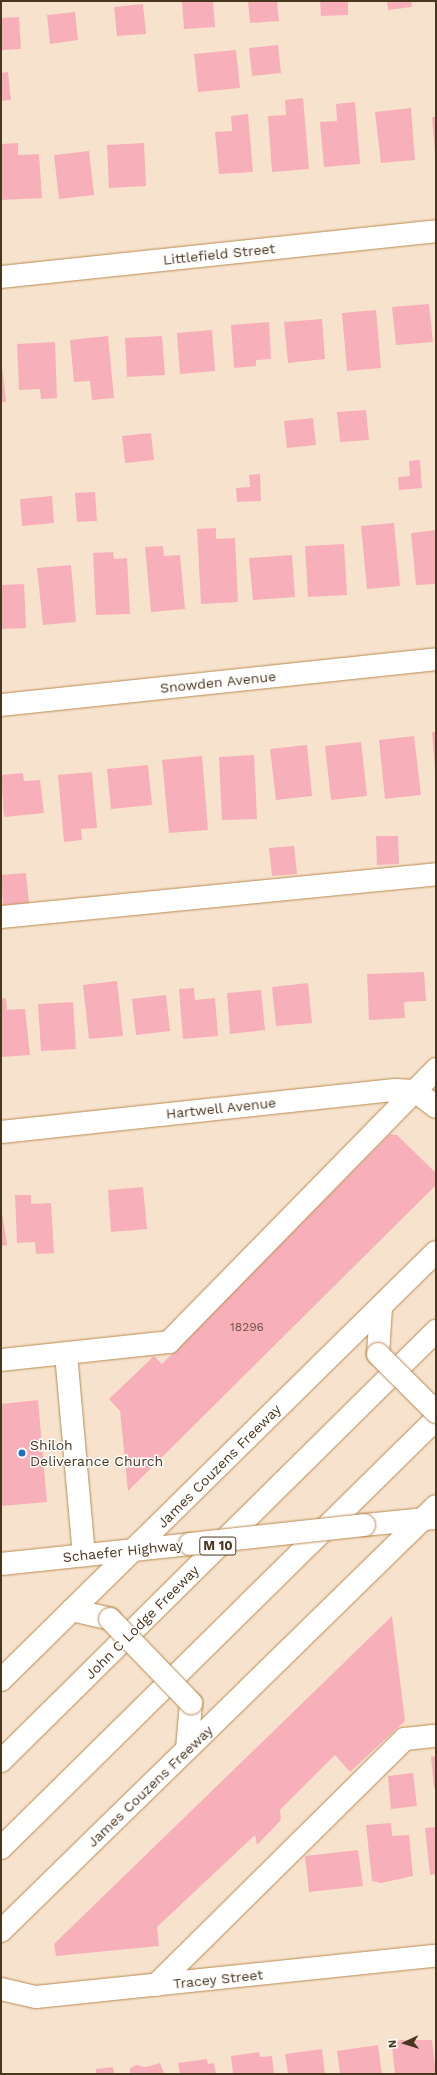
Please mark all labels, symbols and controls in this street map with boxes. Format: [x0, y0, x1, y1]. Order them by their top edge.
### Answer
street label: Littlefield Street [162, 240, 276, 268]
street label: Snowden Avenue [159, 668, 277, 696]
street label: Hartwell Avenue [165, 1094, 277, 1122]
house number: 18296 [230, 1321, 264, 1335]
street label: James Couzens Freeway [154, 1401, 284, 1531]
place label: Shiloh Deliverance Church [30, 1437, 163, 1470]
marker: Shiloh Deliverance Church [17, 1448, 27, 1458]
road number: M 10 [199, 1535, 237, 1557]
street label: Schaefer Highway [62, 1536, 184, 1566]
street label: John C Lodge Freeway [82, 1562, 202, 1682]
street label: James Couzens Freeway [84, 1722, 216, 1850]
street label: Tracey Street [172, 1966, 264, 1992]
north arrow [385, 2023, 425, 2063]
text: N [386, 2039, 399, 2048]

